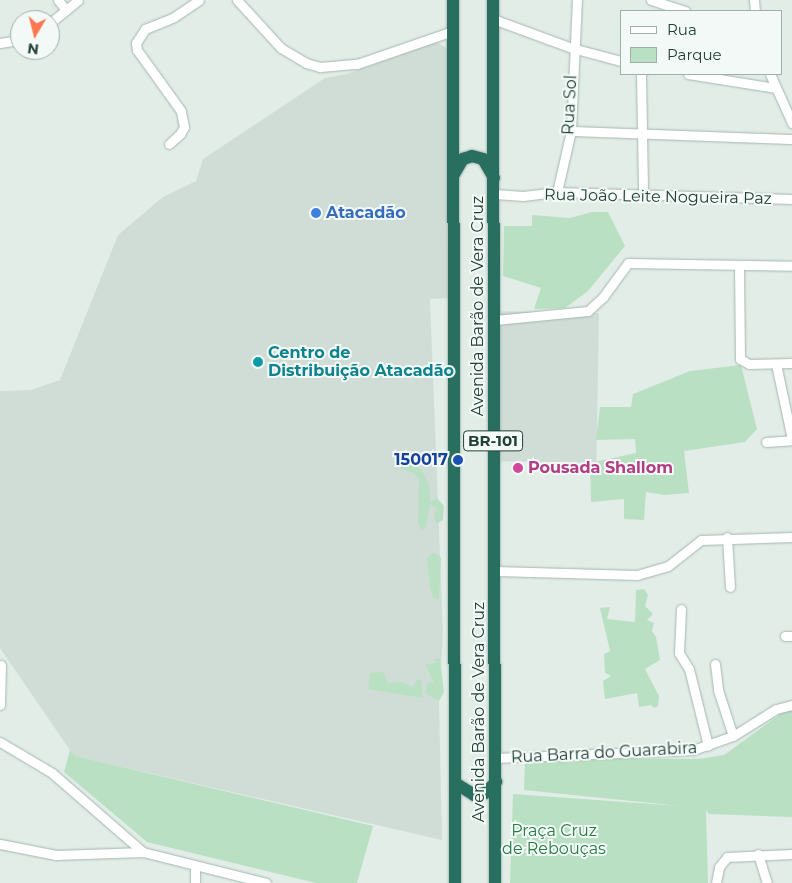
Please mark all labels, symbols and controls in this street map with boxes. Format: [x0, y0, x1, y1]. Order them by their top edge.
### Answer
north arrow [10, 10, 60, 60]
legend [620, 10, 782, 75]
text: Rua [667, 20, 697, 39]
text: N [26, 39, 40, 59]
text: Parque [667, 45, 722, 64]
street label: Rua Sol [559, 74, 581, 136]
street label: Rua João Leite Nogueira Paz [544, 185, 772, 209]
street label: Avenida Barão de Vera Cruz [468, 196, 488, 416]
place label: Atacadão [326, 203, 406, 223]
marker: Atacadão [310, 207, 322, 219]
place label: Centro de Distribuição Atacadão [268, 343, 454, 381]
marker: Centro de Distribuição Atacadão [252, 356, 264, 368]
road number: BR-101 [463, 428, 523, 454]
place label: 150017 [394, 450, 448, 470]
marker: 150017 [452, 454, 464, 466]
place label: Pousada Shallom [528, 458, 673, 478]
marker: Pousada Shallom [512, 462, 524, 474]
street label: Avenida Barão de Vera Cruz [469, 602, 489, 822]
street label: Rua Barra do Guarabira [510, 739, 698, 767]
park label: Praça Cruz de Rebouças [502, 821, 606, 859]

